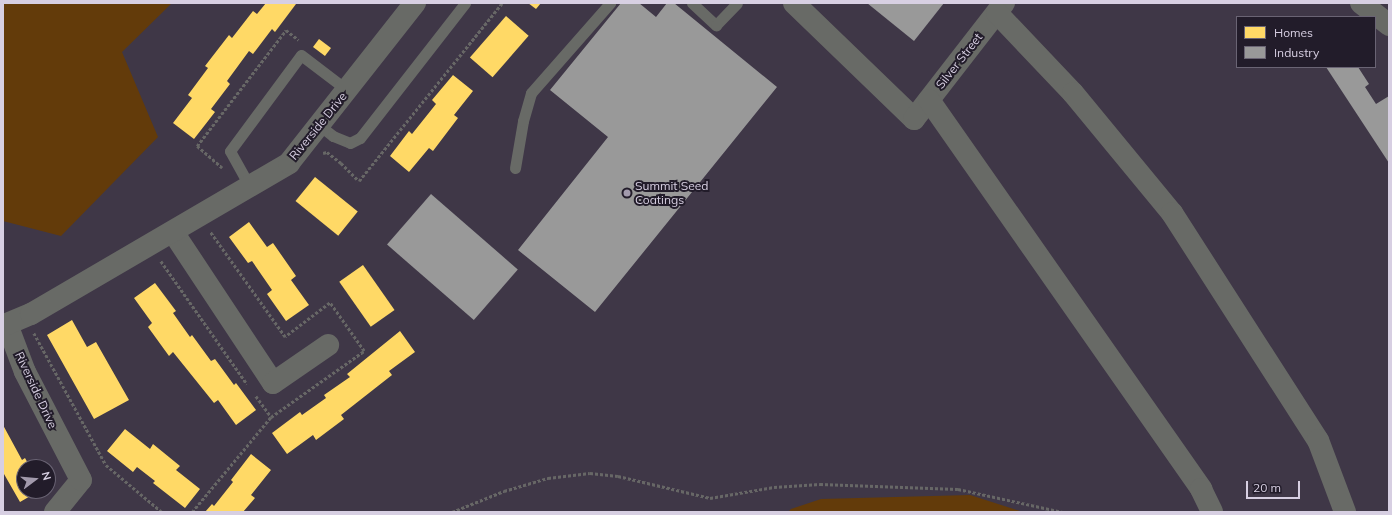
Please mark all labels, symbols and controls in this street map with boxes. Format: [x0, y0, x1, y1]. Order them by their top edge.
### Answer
legend [1236, 16, 1376, 68]
text: Homes [1274, 25, 1313, 40]
street label: Silver Street [933, 30, 985, 92]
text: Industry [1274, 45, 1319, 60]
street label: Riverside Drive [286, 89, 350, 163]
place label: Summit Seed Coatings [635, 179, 708, 207]
marker: Summit Seed Coatings [622, 188, 632, 198]
street label: Riverside Drive [12, 349, 60, 431]
north arrow [16, 459, 56, 499]
text: N [39, 470, 54, 482]
scale bar [1248, 473, 1302, 499]
text: 20 m [1253, 480, 1281, 495]

